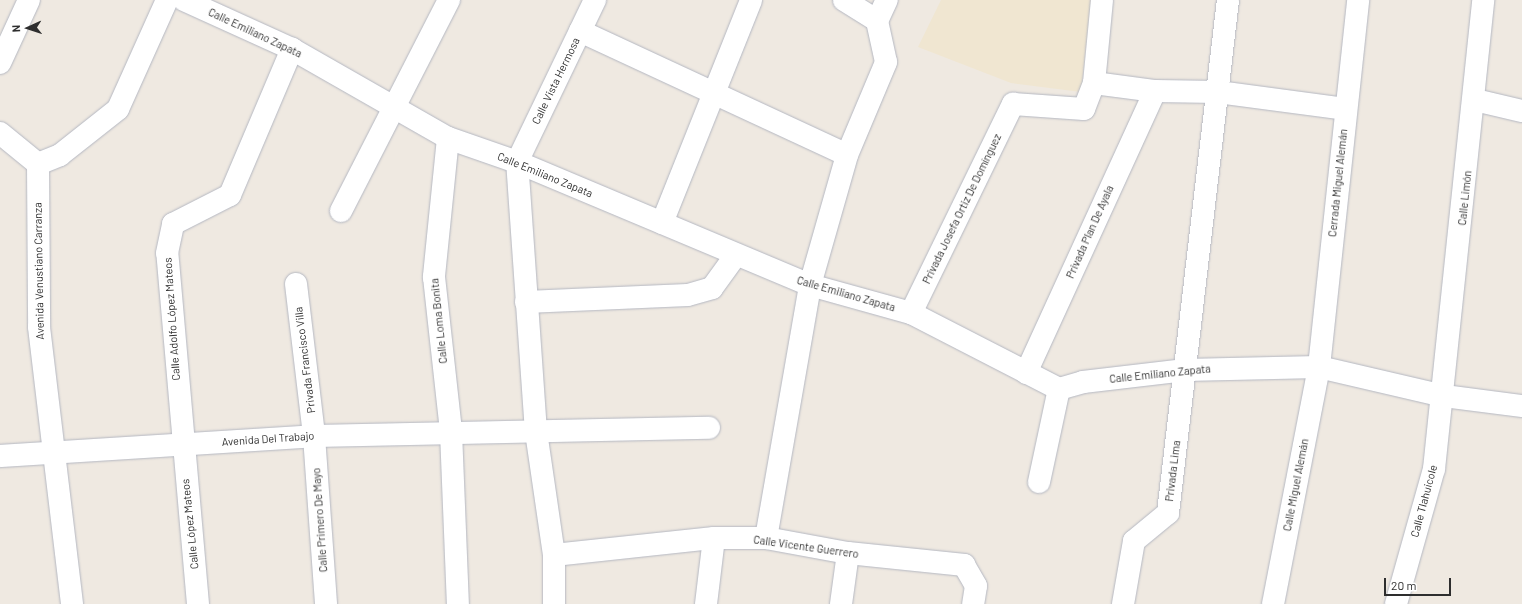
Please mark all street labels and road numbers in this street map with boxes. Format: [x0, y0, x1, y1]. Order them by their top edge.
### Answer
street label: Calle Emiliano Zapata [206, 5, 304, 61]
street label: Calle Vista Hermosa [529, 36, 583, 126]
street label: Cerrada Miguel Alemán [1326, 128, 1350, 238]
street label: Privada Josefa Ortiz De Domínguez [920, 132, 1004, 286]
street label: Calle Emiliano Zapata [495, 150, 595, 200]
street label: Calle Limón [1456, 170, 1474, 226]
street label: Privada Plan De Ayala [1064, 183, 1116, 281]
street label: Avenida Venustiano Carranza [31, 202, 47, 340]
street label: Calle Adolfo López Mateos [161, 257, 183, 381]
street label: Calle Emiliano Zapata [795, 274, 897, 314]
street label: Calle Loma Bonita [428, 278, 450, 364]
street label: Privada Francisco Villa [292, 306, 318, 414]
street label: Calle Emiliano Zapata [1109, 362, 1211, 386]
street label: Avenida Del Trabajo [221, 429, 315, 449]
street label: Calle Miguel Alemán [1281, 438, 1311, 532]
street label: Privada Lima [1163, 440, 1183, 502]
street label: Calle Tlahuicole [1408, 463, 1440, 539]
street label: Calle Primero De Mayo [310, 467, 330, 573]
street label: Calle López Mateos [179, 478, 201, 570]
street label: Calle Vicente Guerrero [752, 533, 860, 561]

